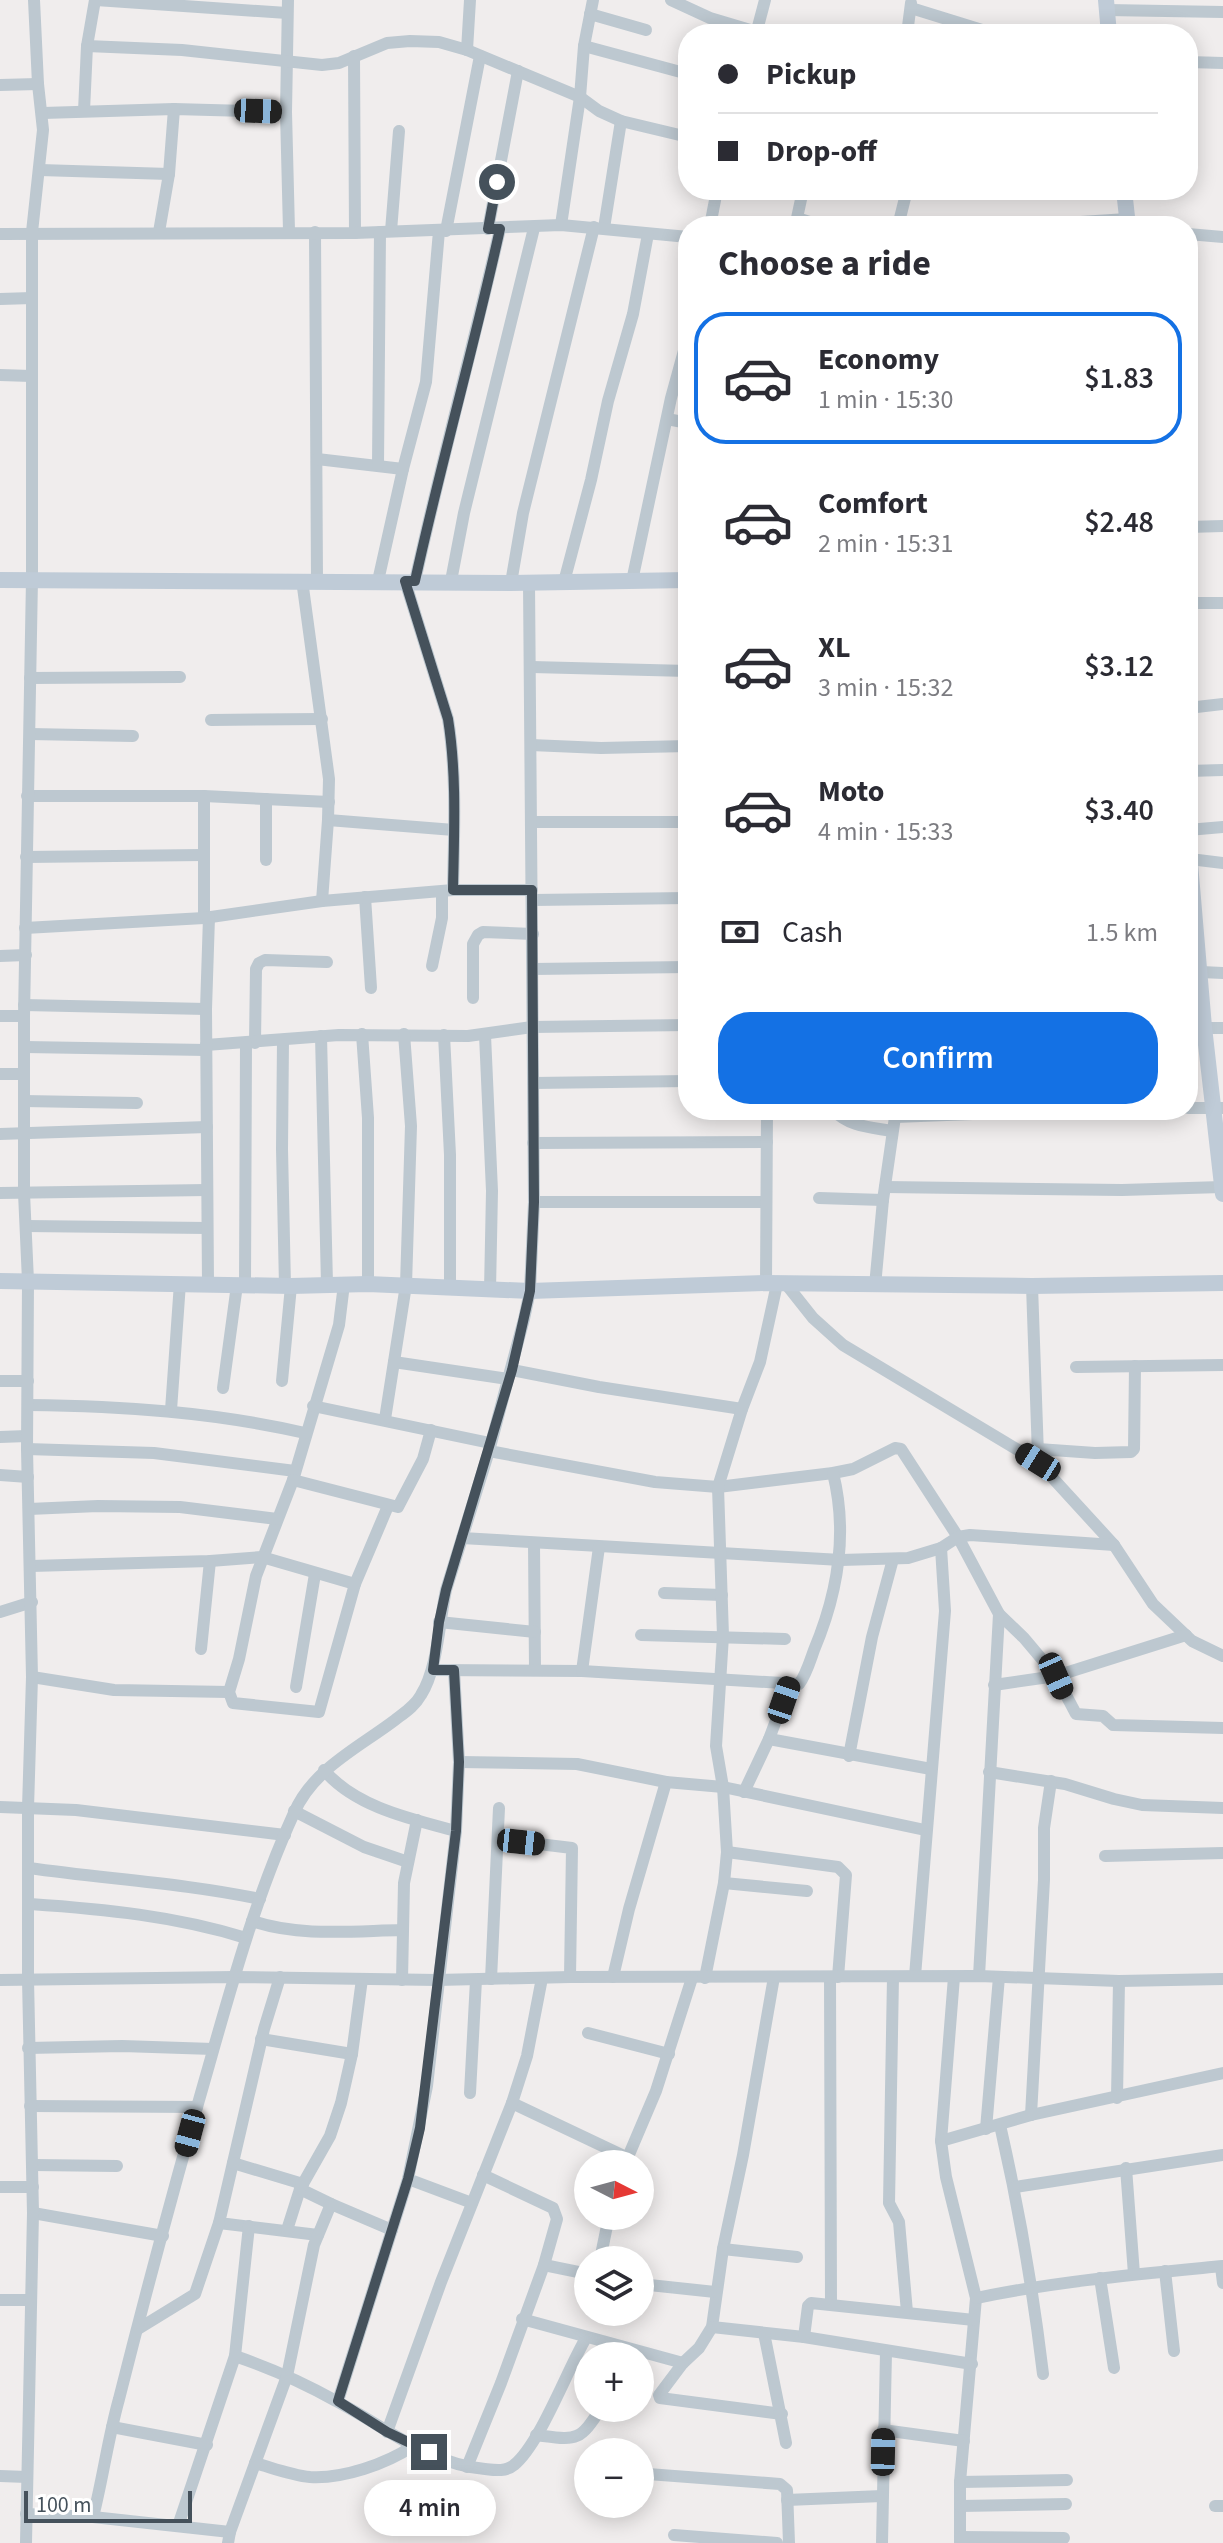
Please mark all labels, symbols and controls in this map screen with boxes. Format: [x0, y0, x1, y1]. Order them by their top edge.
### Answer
text: Pickup [766, 53, 856, 96]
car [234, 98, 282, 124]
text: Drop-off [766, 130, 877, 173]
route start [479, 164, 515, 200]
text: Choose a ride [718, 238, 931, 289]
text: Economy [818, 338, 939, 381]
icon: car [722, 342, 794, 414]
text: $1.83 [1084, 357, 1154, 400]
text: 1 min · 15:30 [818, 381, 953, 418]
text: Comfort [818, 482, 928, 525]
icon: car [722, 486, 794, 558]
text: $2.48 [1084, 501, 1154, 544]
text: 2 min · 15:31 [818, 525, 953, 562]
text: XL [818, 626, 851, 669]
icon: car [722, 630, 794, 702]
text: $3.12 [1084, 645, 1154, 688]
text: 3 min · 15:32 [818, 669, 953, 706]
text: Moto [818, 770, 884, 813]
icon: car [722, 774, 794, 846]
text: $3.40 [1084, 789, 1154, 832]
text: 4 min · 15:33 [818, 813, 953, 850]
icon: cash [718, 910, 762, 954]
text: Cash [782, 911, 843, 954]
text: 1.5 km [1086, 914, 1158, 951]
button: Confirm [718, 1012, 1158, 1104]
car [1011, 1439, 1065, 1485]
car [1035, 1649, 1077, 1703]
car [765, 1673, 803, 1727]
car [496, 1828, 546, 1856]
car [172, 2107, 208, 2159]
north arrow [574, 2150, 654, 2230]
map controls [574, 2150, 654, 2518]
button: layers [574, 2246, 654, 2326]
button: + [574, 2342, 654, 2422]
car [871, 2428, 895, 2476]
route end [411, 2434, 447, 2470]
button: − [574, 2438, 654, 2518]
callout: 4 min [363, 2480, 495, 2536]
scale bar [24, 2487, 192, 2523]
text: 100 m [36, 2489, 91, 2521]
text: 4 min [399, 2489, 461, 2526]

